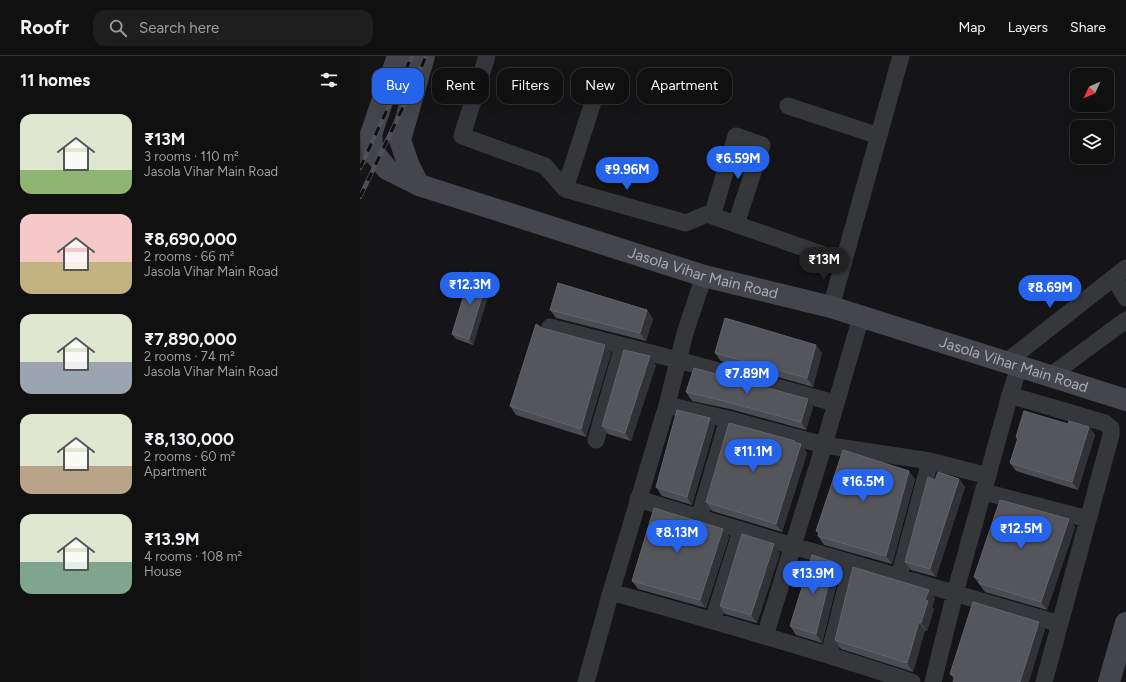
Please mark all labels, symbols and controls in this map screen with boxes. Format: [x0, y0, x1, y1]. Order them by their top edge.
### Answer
search box [93, 10, 373, 46]
text: Roofr [20, 16, 69, 39]
icon: search [107, 17, 129, 39]
text: Search here [139, 19, 219, 37]
text: Map [958, 19, 986, 36]
text: Layers [1008, 19, 1048, 36]
text: Share [1070, 19, 1106, 36]
chip: Buy [372, 68, 424, 104]
chip: Rent [432, 68, 489, 104]
chip: Filters [497, 68, 563, 104]
chip: New [571, 68, 629, 104]
chip: Apartment [637, 68, 732, 104]
north arrow [1070, 68, 1114, 112]
map controls [1070, 68, 1114, 164]
icon: filters [318, 69, 340, 91]
text: 11 homes [20, 70, 90, 90]
button: layers [1070, 120, 1114, 164]
text: ₹13M [144, 129, 185, 149]
icon: home [52, 130, 100, 178]
pin: ₹6.59M [705, 146, 771, 180]
text: 3 rooms · 110 m² [144, 149, 239, 164]
text: ₹6.59M [716, 151, 760, 166]
pin: ₹9.96M [594, 157, 660, 191]
text: ₹9.96M [605, 162, 649, 177]
text: Jasola Vihar Main Road [144, 164, 278, 179]
text: ₹8,690,000 [144, 229, 237, 249]
icon: home [52, 230, 100, 278]
street label: Jasola Vihar Main Road [626, 243, 780, 303]
pin: ₹13M [800, 247, 848, 281]
text: 2 rooms · 66 m² [144, 249, 234, 264]
text: ₹13M [808, 252, 840, 267]
text: Jasola Vihar Main Road [144, 264, 278, 279]
pin: ₹12.3M [437, 272, 503, 306]
pin: ₹8.69M [1017, 275, 1083, 309]
text: ₹12.3M [449, 277, 491, 292]
text: ₹8.69M [1027, 280, 1073, 295]
text: ₹7,890,000 [144, 329, 237, 349]
icon: home [52, 330, 100, 378]
street label: Jasola Vihar Main Road [937, 333, 1090, 397]
text: 2 rooms · 74 m² [144, 349, 235, 364]
pin: ₹7.89M [714, 361, 780, 395]
text: Jasola Vihar Main Road [144, 364, 278, 379]
text: ₹7.89M [725, 366, 769, 381]
text: ₹8,130,000 [144, 429, 234, 449]
icon: home [52, 430, 100, 478]
pin: ₹11.1M [720, 439, 786, 473]
text: ₹11.1M [734, 444, 772, 459]
text: 2 rooms · 60 m² [144, 449, 235, 464]
text: Apartment [144, 464, 207, 479]
pin: ₹16.5M [830, 469, 896, 503]
text: ₹16.5M [842, 474, 884, 489]
pin: ₹12.5M [988, 516, 1054, 550]
pin: ₹8.13M [644, 520, 710, 554]
text: ₹12.5M [1000, 521, 1042, 536]
text: ₹8.13M [656, 525, 698, 540]
text: ₹13.9M [144, 529, 199, 549]
icon: home [52, 530, 100, 578]
text: 4 rooms · 108 m² [144, 549, 242, 564]
pin: ₹13.9M [780, 561, 846, 595]
text: House [144, 564, 182, 579]
text: ₹13.9M [792, 566, 834, 581]

